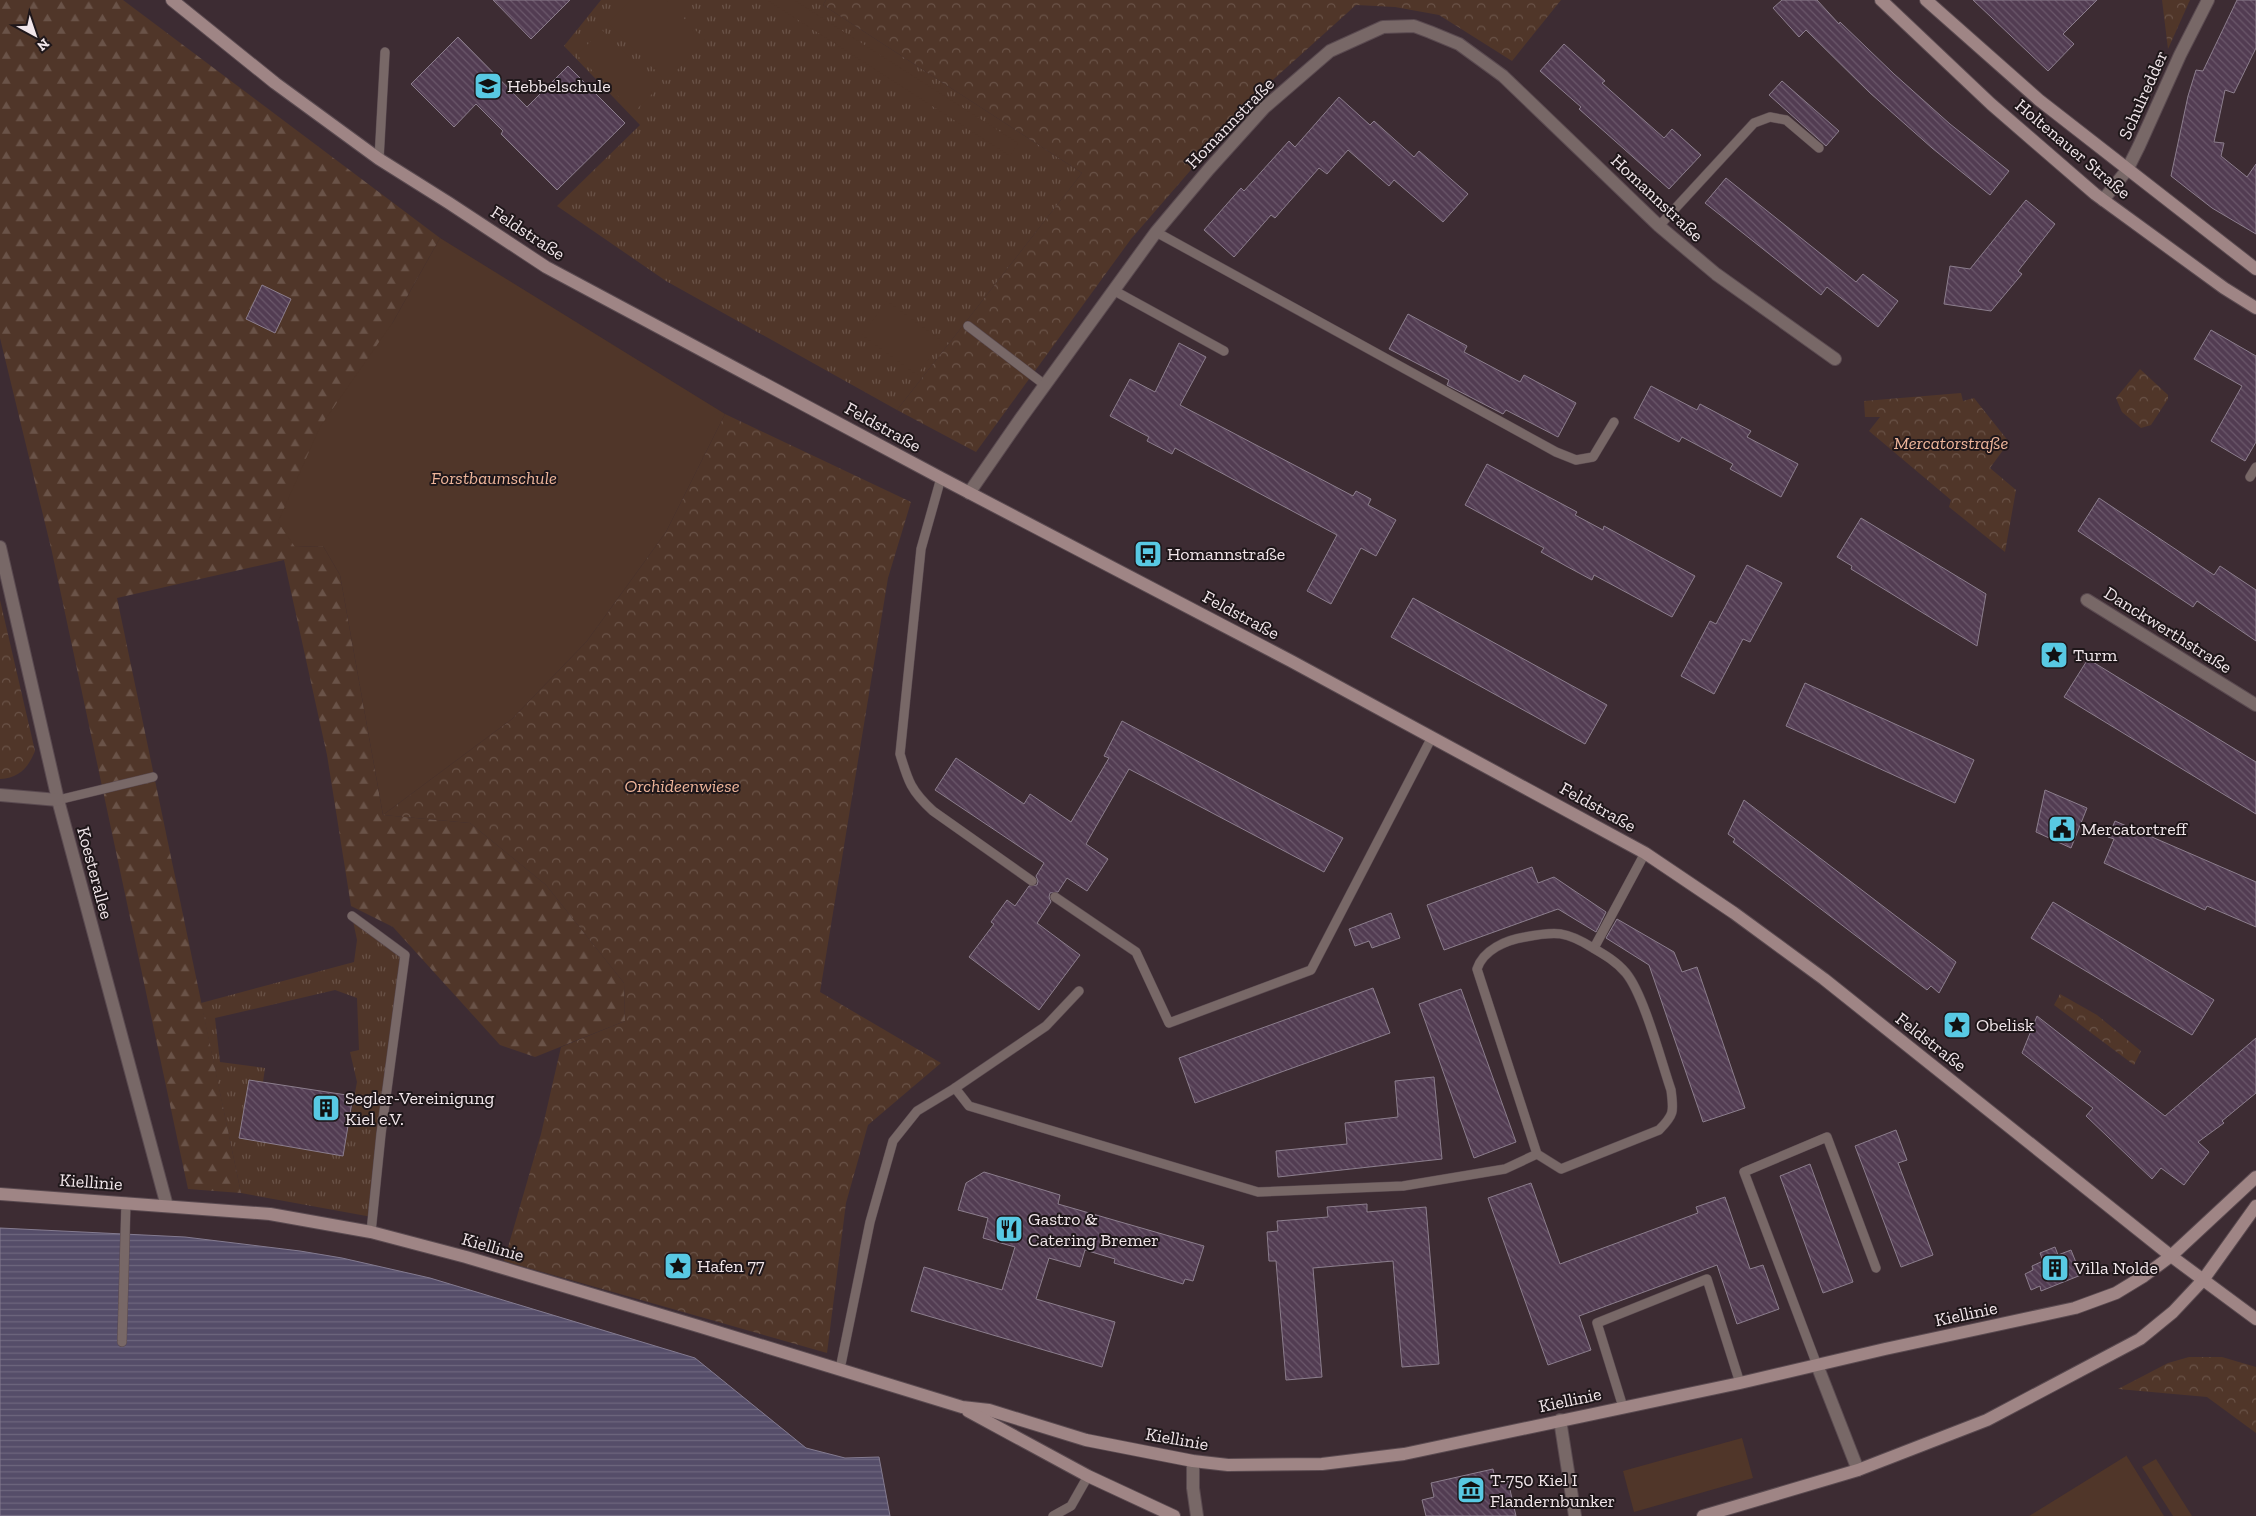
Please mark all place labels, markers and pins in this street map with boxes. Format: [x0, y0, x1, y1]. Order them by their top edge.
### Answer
school or university icon: Hebbelschule [473, 71, 503, 101]
place label: Hebbelschule [507, 75, 611, 97]
bus stop icon: Homannstraße [1133, 539, 1163, 569]
place label: Homannstraße [1167, 543, 1285, 565]
place icon: Turm [2039, 640, 2069, 670]
place label: Turm [2073, 644, 2118, 666]
public building icon: Mercatortreff [2047, 814, 2077, 844]
place label: Mercatortreff [2081, 818, 2189, 840]
place icon: Obelisk [1942, 1010, 1972, 1040]
place label: Obelisk [1976, 1014, 2035, 1036]
place label: Segler-Vereinigung Kiel e.V. [345, 1087, 495, 1130]
building icon: Segler-Vereinigung Kiel e.V. [311, 1093, 341, 1123]
place label: Gastro & Catering Bremer [1028, 1208, 1159, 1251]
restaurant icon: Gastro & Catering Bremer [994, 1214, 1024, 1244]
place icon: Hafen 77 [663, 1251, 693, 1281]
building icon: Villa Nolde [2040, 1253, 2070, 1283]
place label: Hafen 77 [697, 1255, 765, 1277]
place label: Villa Nolde [2073, 1257, 2158, 1279]
place label: T-750 Kiel I Flandernbunker [1490, 1469, 1615, 1512]
museum icon: T-750 Kiel I Flandernbunker [1456, 1475, 1486, 1505]

